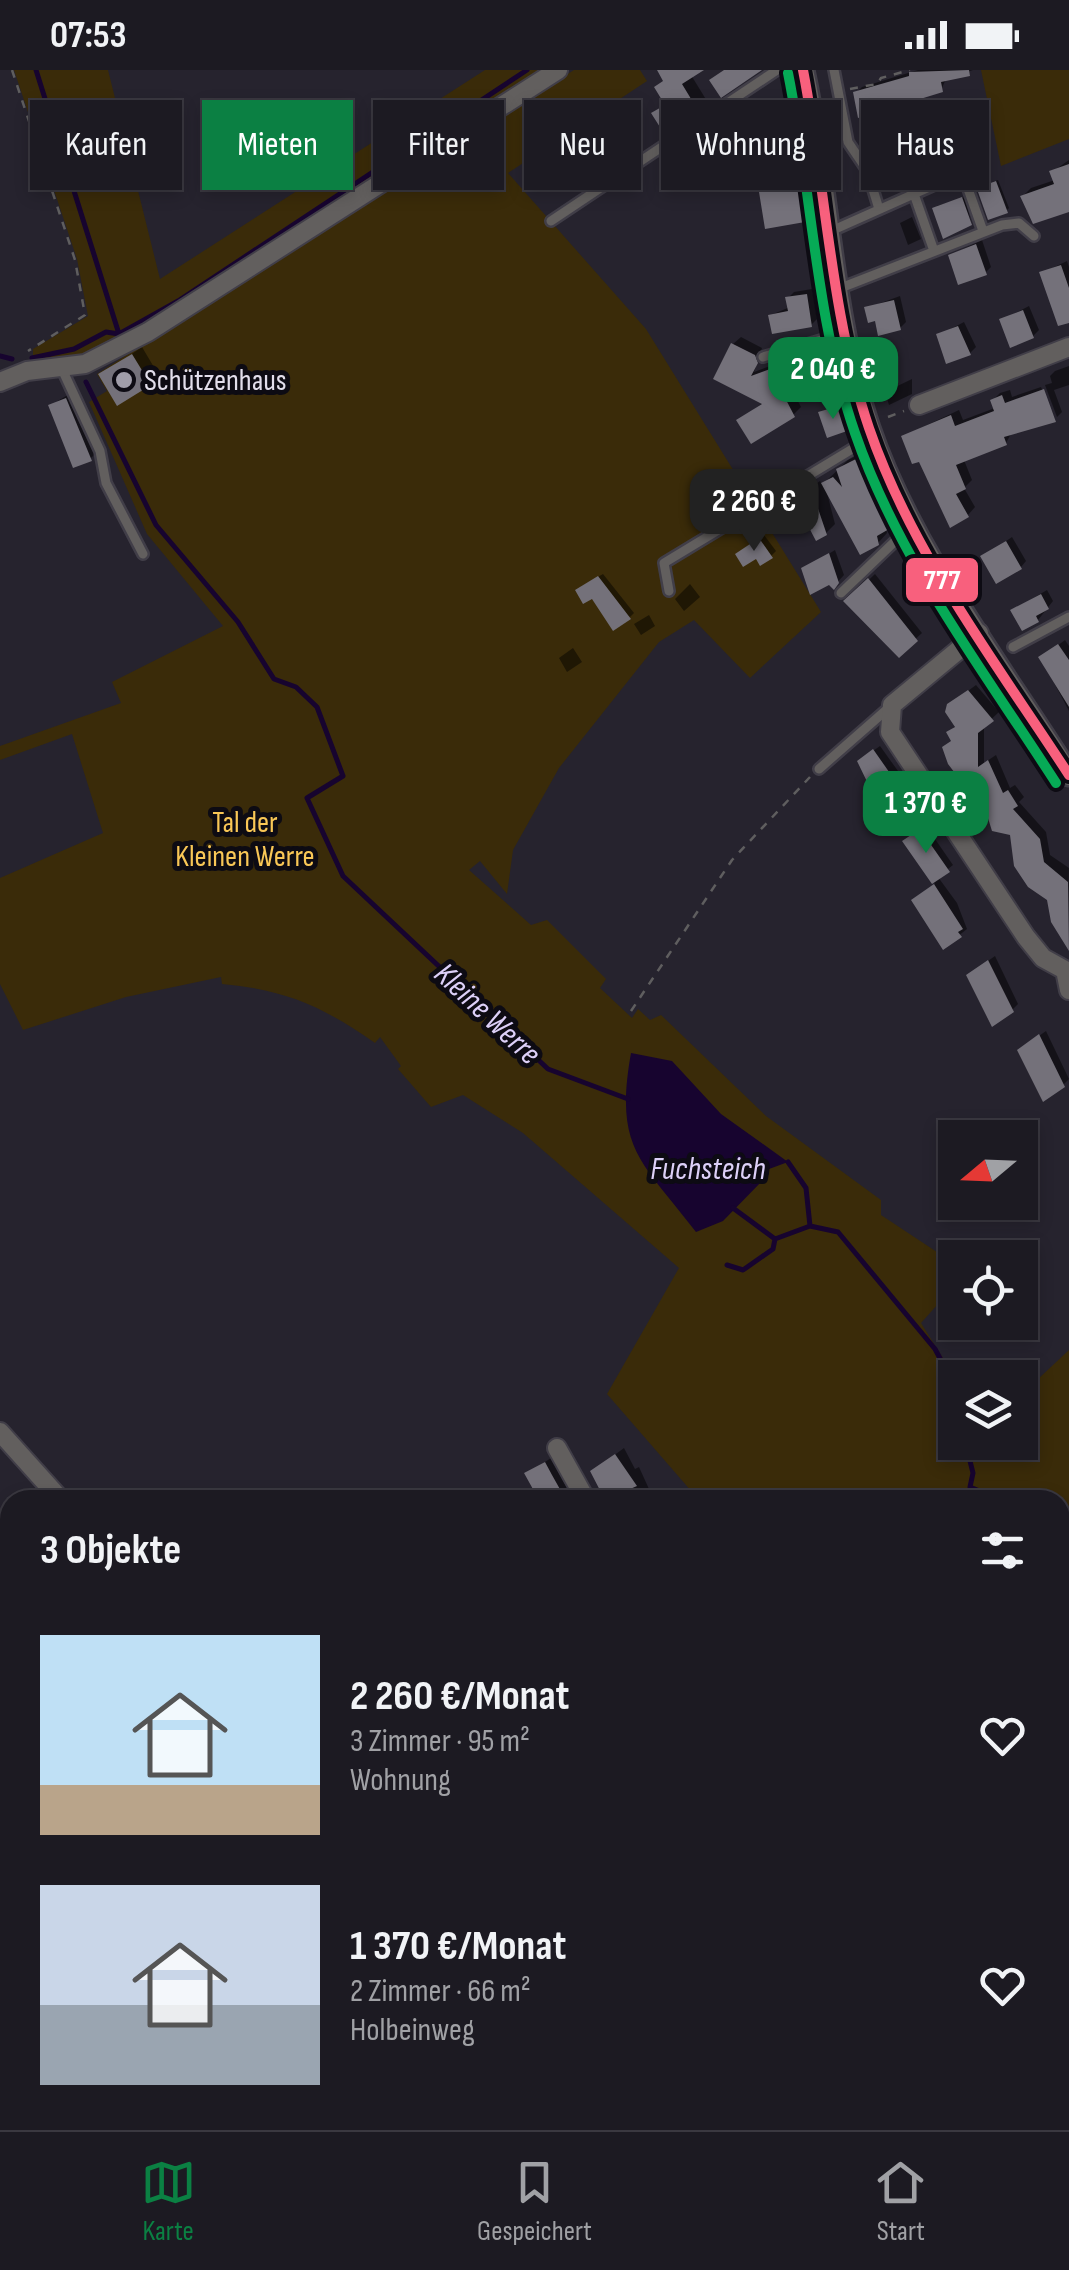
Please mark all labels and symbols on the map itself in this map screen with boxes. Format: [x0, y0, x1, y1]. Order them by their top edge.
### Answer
pin: 2 040 € [741, 337, 925, 422]
place label: Schützenhaus [144, 363, 287, 399]
marker: Schützenhaus [113, 369, 135, 391]
pin: 2 260 € [662, 469, 846, 554]
line badge: 777 [904, 556, 980, 604]
text: 777 [924, 564, 961, 597]
pin: 1 370 € [834, 771, 1018, 856]
park label: Tal der Kleinen Werre [175, 805, 315, 875]
water label: Kleine Werre [426, 955, 548, 1073]
north arrow [938, 1120, 1038, 1220]
water label: Fuchsteich [650, 1150, 766, 1189]

